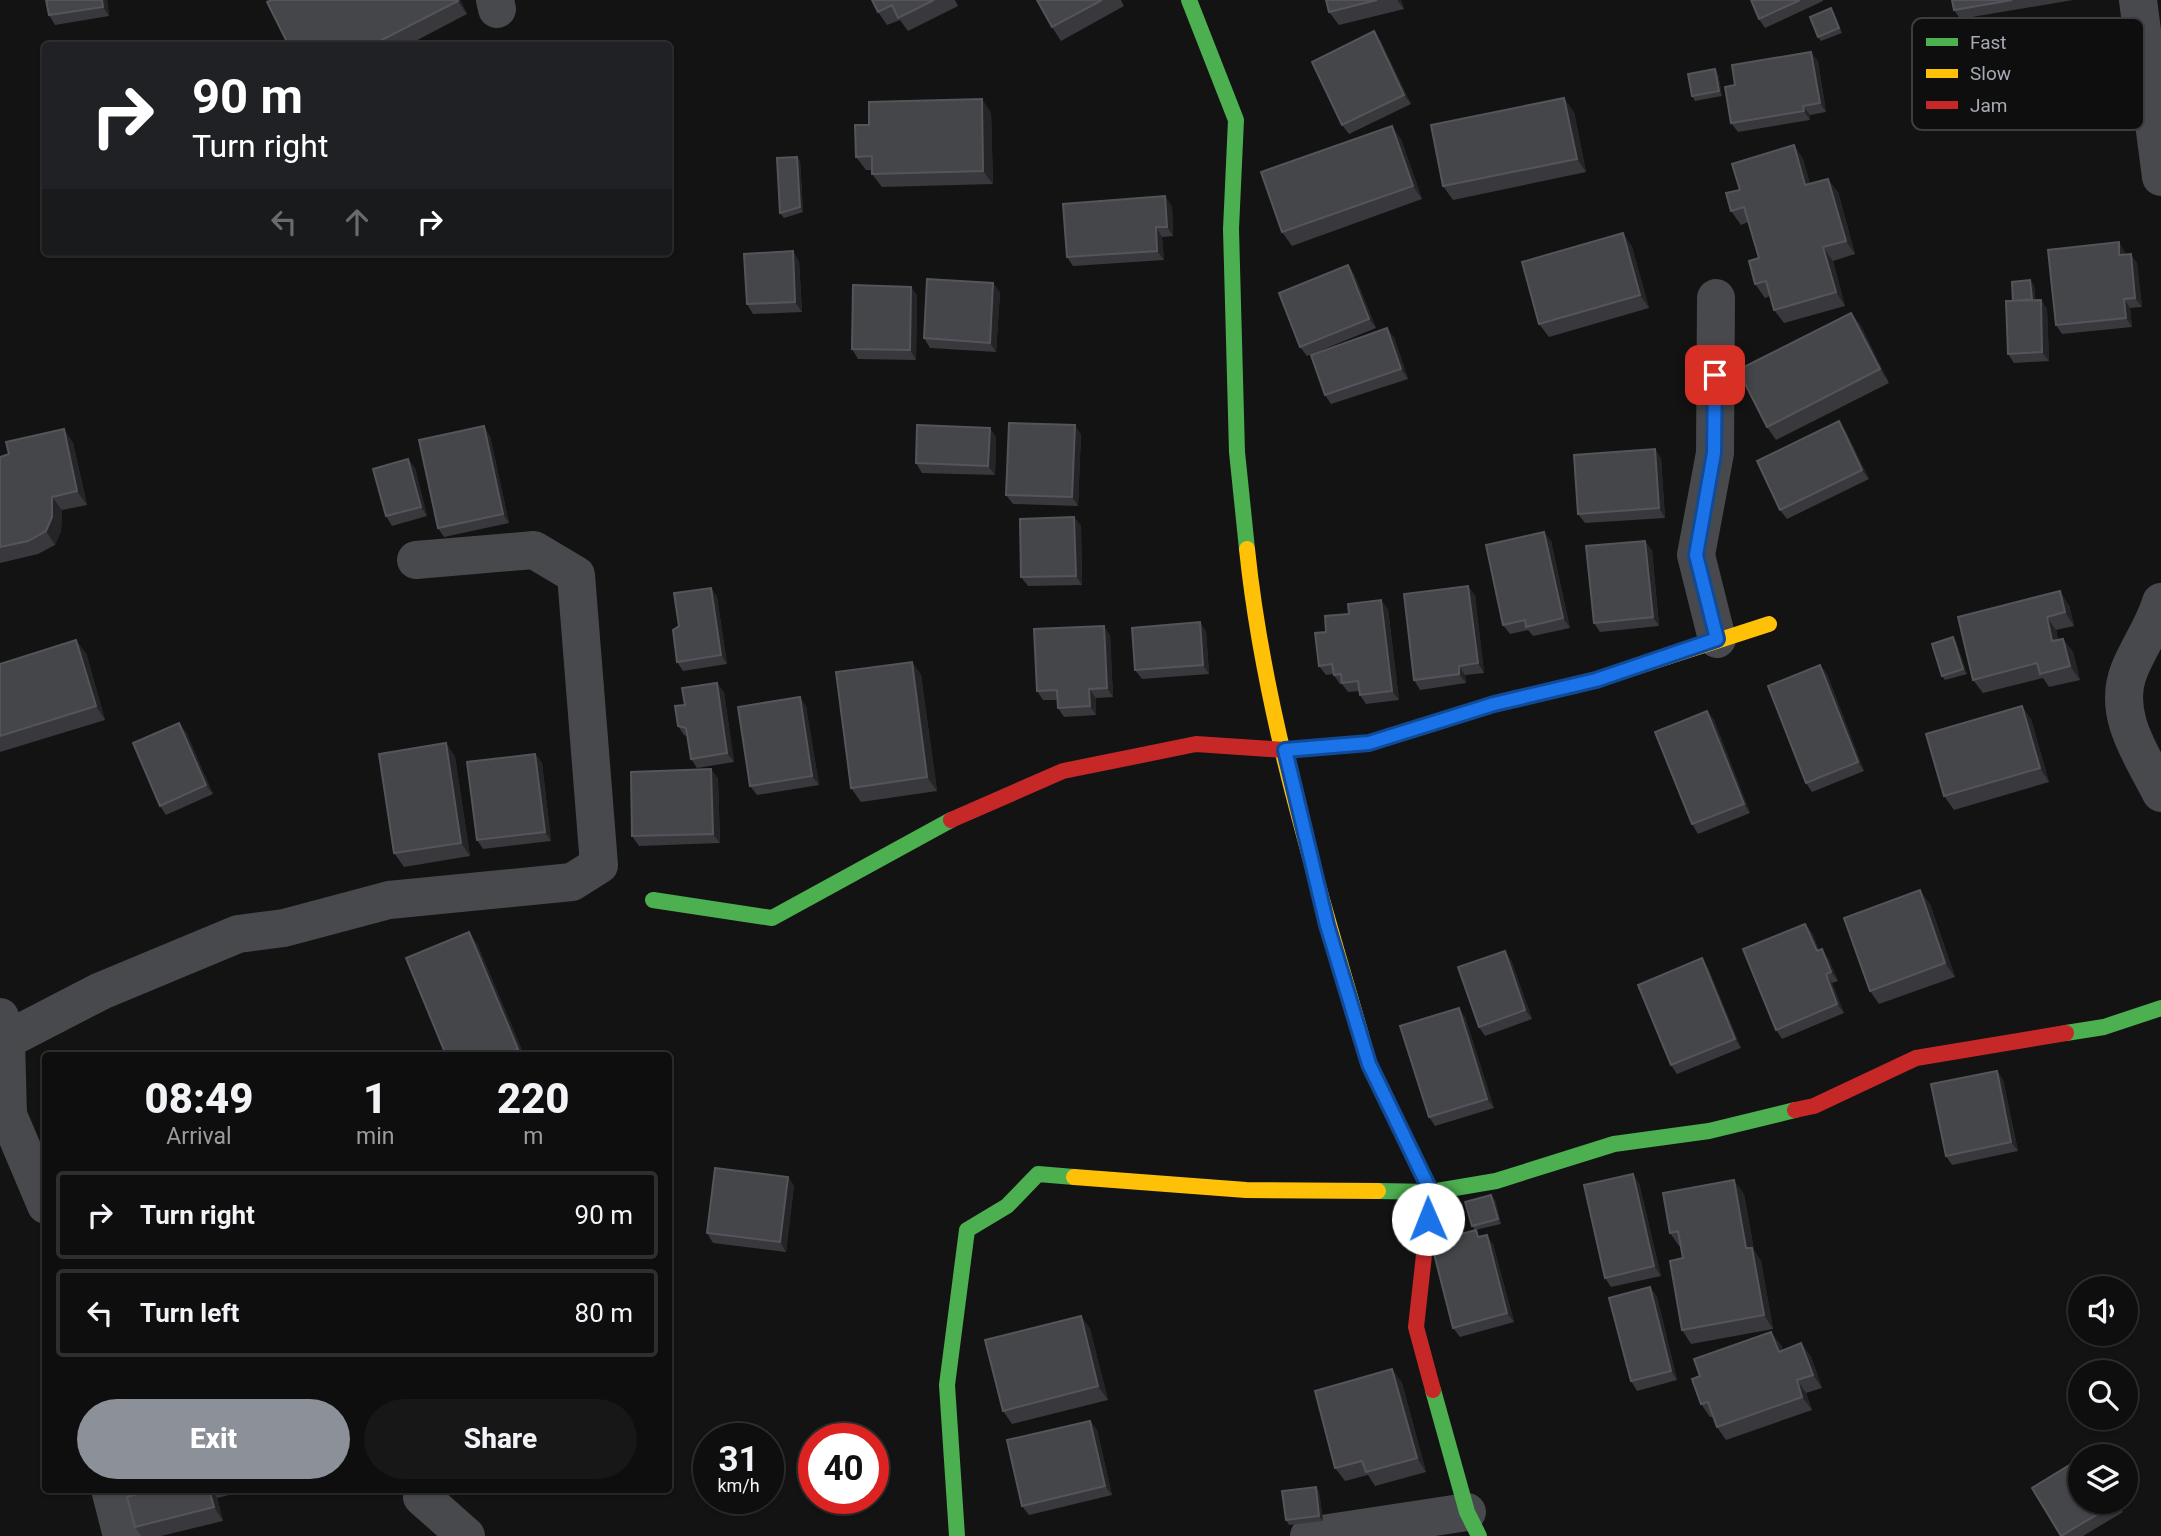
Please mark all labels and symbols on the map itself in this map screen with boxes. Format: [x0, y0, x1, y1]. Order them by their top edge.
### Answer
legend [1912, 18, 2144, 130]
text: Fast [1970, 31, 2007, 54]
text: Slow [1970, 62, 2011, 85]
text: Jam [1970, 94, 2007, 117]
pin [1685, 345, 1745, 405]
position arrow [1391, 1182, 1465, 1256]
speed limit sign: 40 [798, 1423, 889, 1514]

